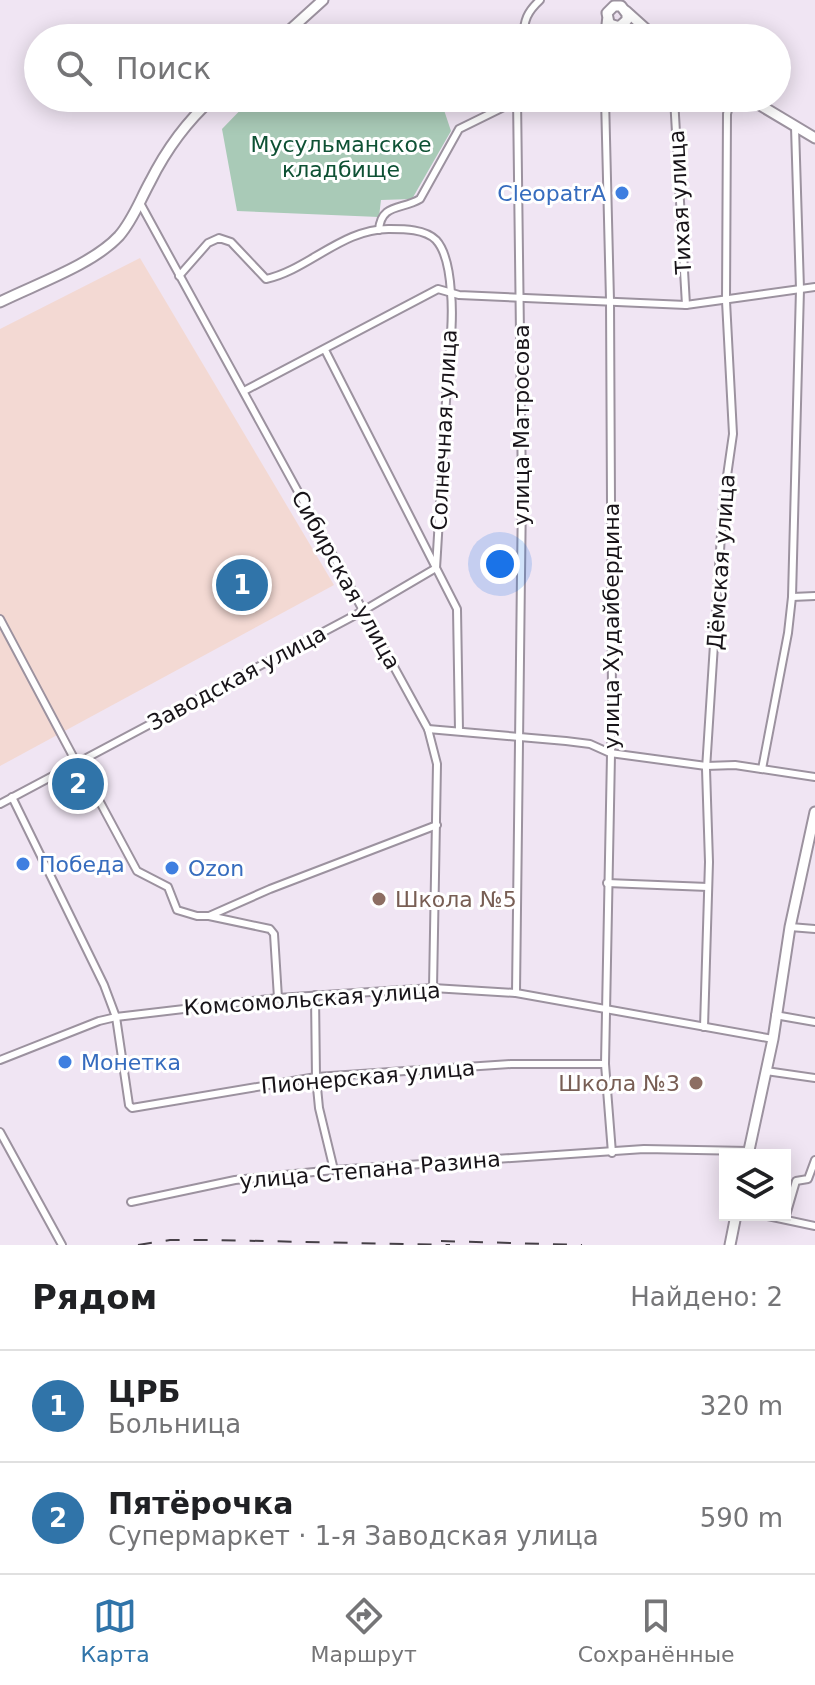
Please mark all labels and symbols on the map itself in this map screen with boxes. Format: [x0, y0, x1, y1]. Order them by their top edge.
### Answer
street label: Тихая улица [664, 129, 696, 276]
park label: Мусульманское кладбище [251, 132, 431, 182]
place label: CleopatrA [497, 181, 606, 206]
marker: CleopatrA [613, 184, 631, 202]
street label: улица Матросова [509, 324, 534, 526]
street label: Солнечная улица [426, 329, 462, 531]
street label: Дёмская улица [702, 473, 740, 651]
street label: Сибирская улица [286, 486, 406, 674]
street label: улица Худайбердина [599, 503, 624, 749]
your location [480, 544, 520, 584]
pin: 1 [216, 555, 268, 615]
street label: Заводская улица [144, 620, 330, 736]
pin: 2 [52, 754, 104, 814]
place label: Победа [39, 852, 125, 877]
marker: Победа [14, 855, 32, 873]
place label: Ozon [188, 856, 244, 881]
marker: Ozon [163, 859, 181, 877]
place label: Школа №5 [395, 887, 517, 912]
marker: Школа №5 [370, 890, 388, 908]
street label: Комсомольская улица [183, 978, 441, 1020]
place label: Монетка [81, 1050, 181, 1075]
marker: Монетка [56, 1053, 74, 1071]
street label: Пионерская улица [260, 1055, 476, 1099]
place label: Школа №3 [558, 1071, 680, 1096]
marker: Школа №3 [687, 1074, 705, 1092]
street label: улица Степана Разина [238, 1146, 502, 1194]

